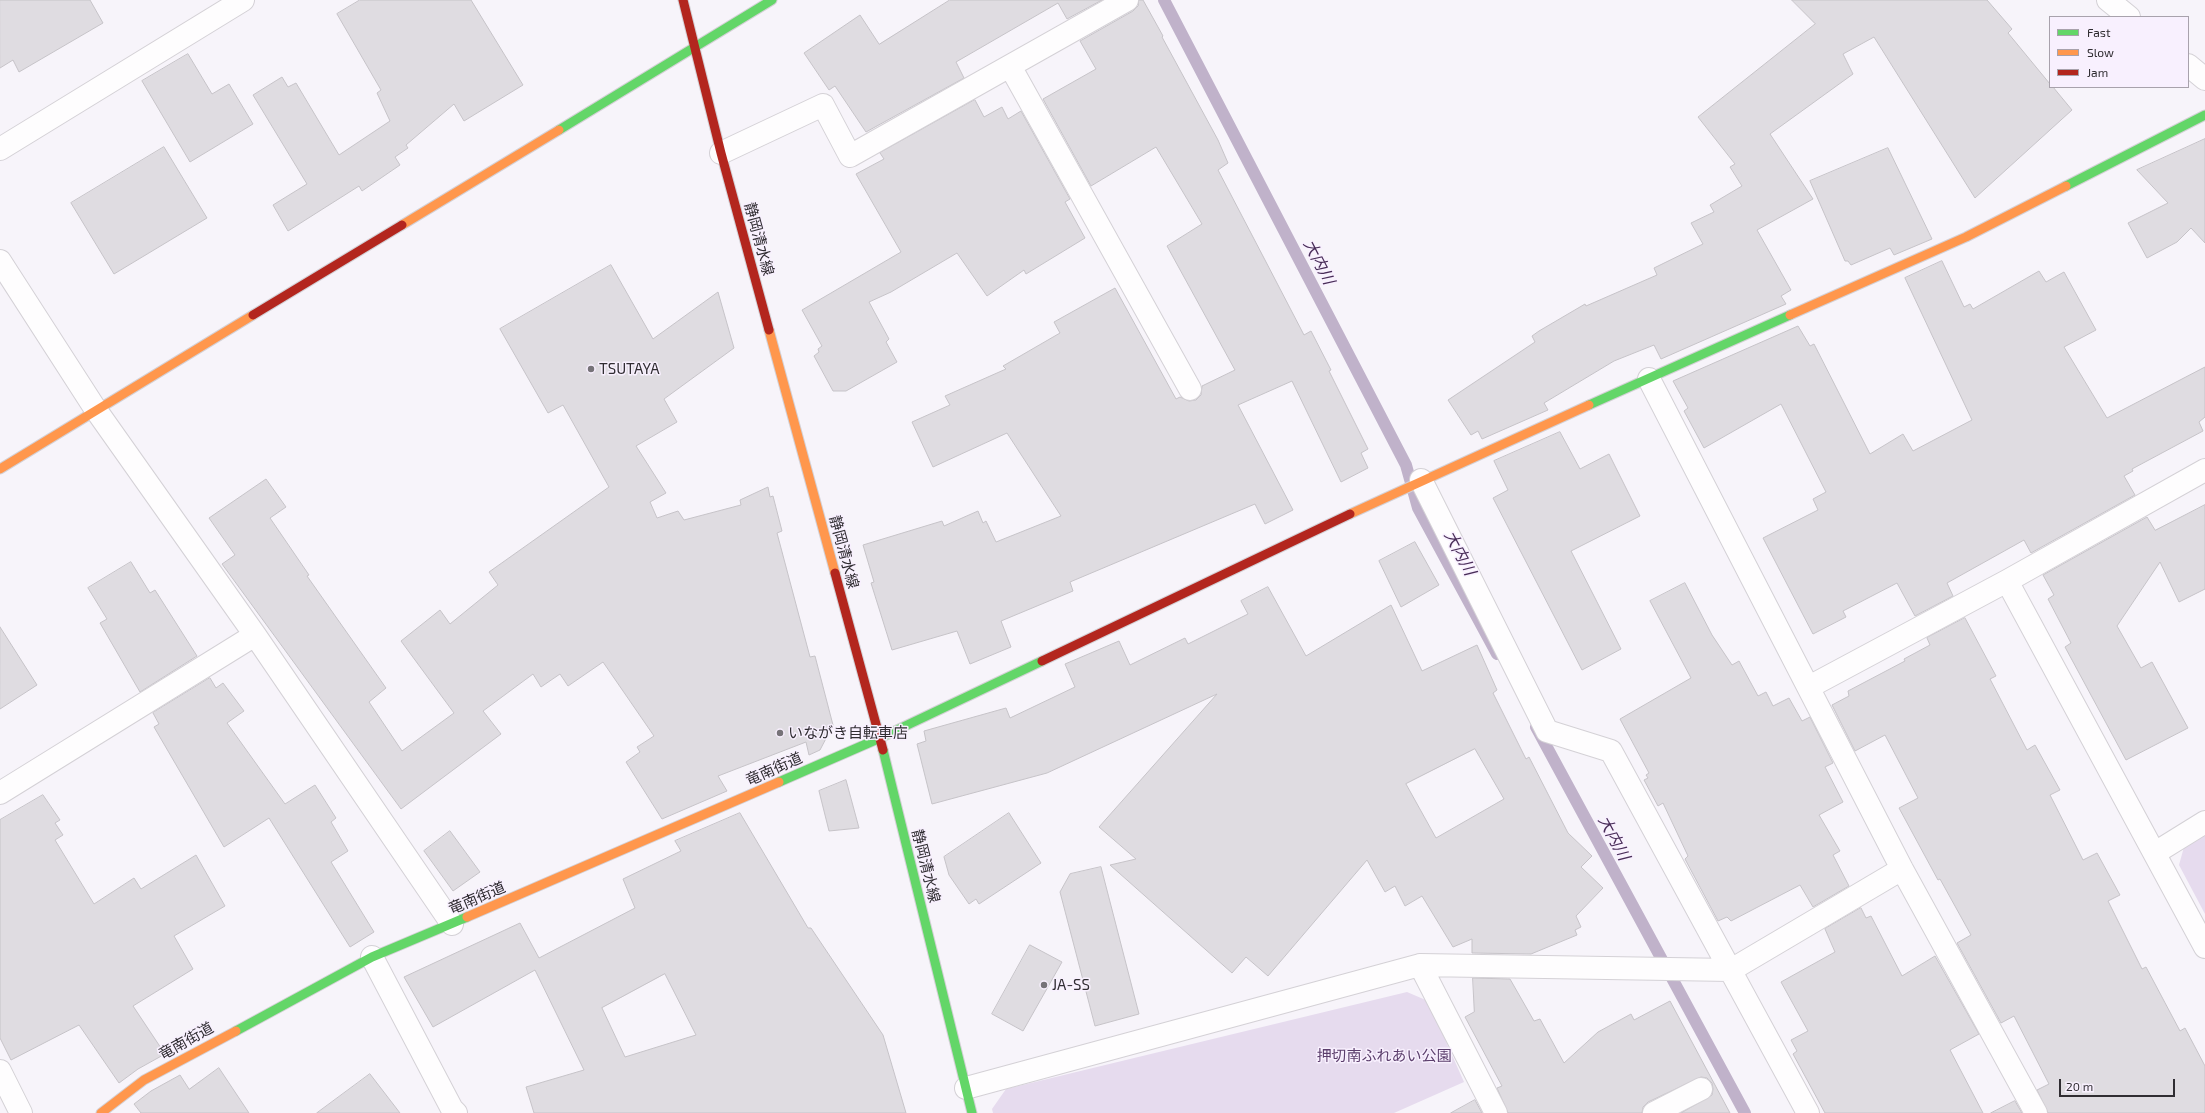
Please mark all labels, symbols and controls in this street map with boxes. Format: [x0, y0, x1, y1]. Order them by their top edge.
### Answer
legend [2049, 16, 2189, 88]
text: Fast [2087, 25, 2110, 39]
text: Slow [2087, 45, 2114, 59]
text: Jam [2087, 65, 2108, 79]
street label: 静岡清水線 [741, 200, 777, 278]
water label: 大内川 [1300, 236, 1338, 288]
place label: TSUTAYA [599, 360, 660, 378]
marker: TSUTAYA [586, 364, 596, 374]
street label: 静岡清水線 [826, 513, 862, 591]
water label: 大内川 [1440, 527, 1480, 579]
place label: いながき自転車店 [788, 724, 908, 742]
marker: いながき自転車店 [775, 728, 785, 738]
street label: 竜南街道 [743, 749, 805, 789]
water label: 大内川 [1594, 812, 1634, 864]
street label: 静岡清水線 [908, 827, 944, 905]
street label: 竜南街道 [446, 878, 508, 918]
place label: JA-SS [1052, 976, 1090, 994]
marker: JA-SS [1039, 980, 1049, 990]
street label: 竜南街道 [155, 1019, 217, 1063]
park label: 押切南ふれあい公園 [1317, 1047, 1451, 1065]
scale bar [2061, 1071, 2177, 1097]
text: 20 m [2066, 1079, 2093, 1093]

